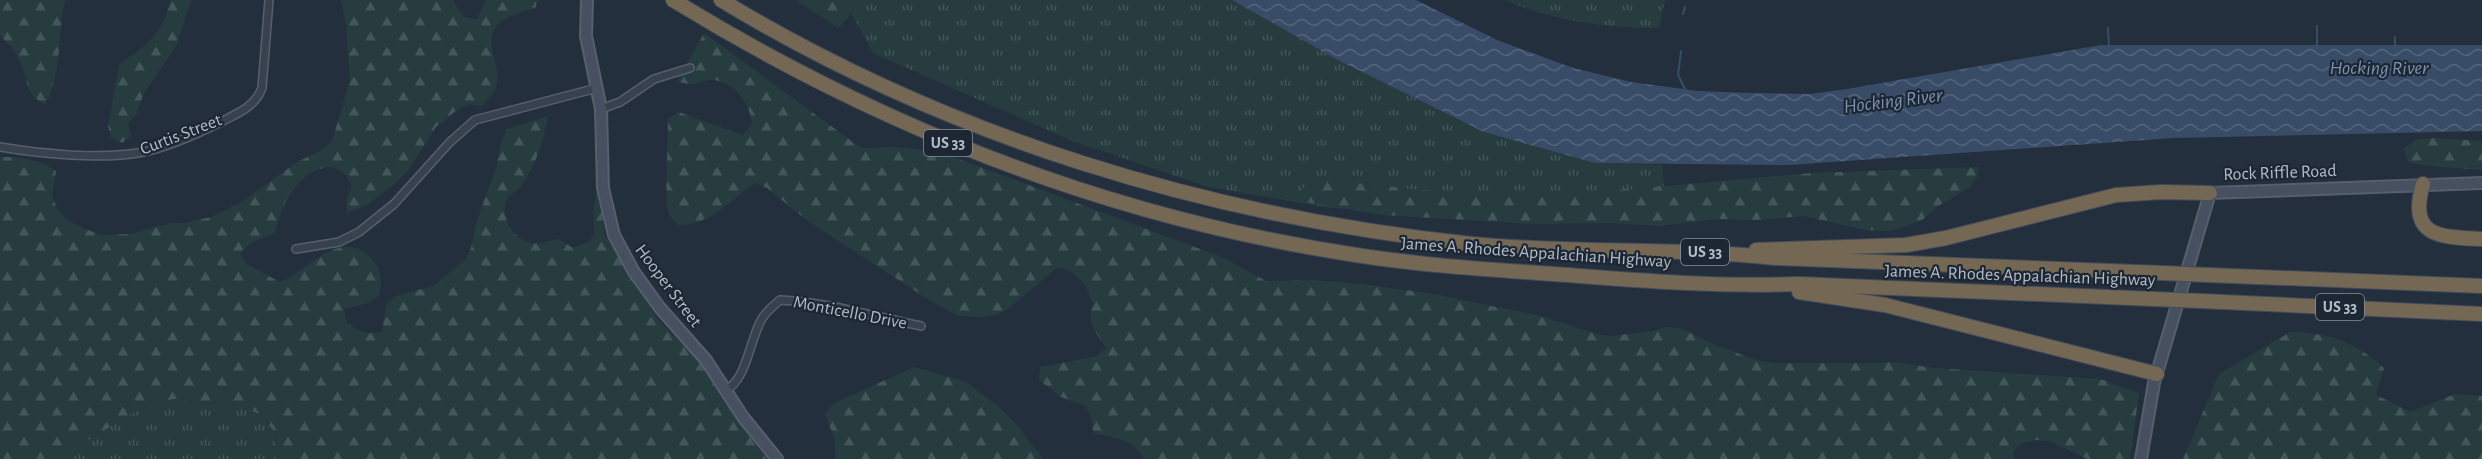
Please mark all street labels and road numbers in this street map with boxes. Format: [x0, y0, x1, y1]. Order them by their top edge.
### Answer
street label: Curtis Street [138, 111, 225, 159]
road number: US 33 [924, 130, 972, 156]
street label: Rock Riffle Road [2223, 162, 2337, 184]
street label: James A. Rhodes Appalachian Highway [1400, 235, 1672, 271]
road number: US 33 [1681, 239, 1729, 265]
street label: Hooper Street [631, 241, 705, 331]
street label: James A. Rhodes Appalachian Highway [1884, 262, 2156, 290]
street label: Monticello Drive [792, 293, 908, 333]
road number: US 33 [2316, 294, 2364, 320]

